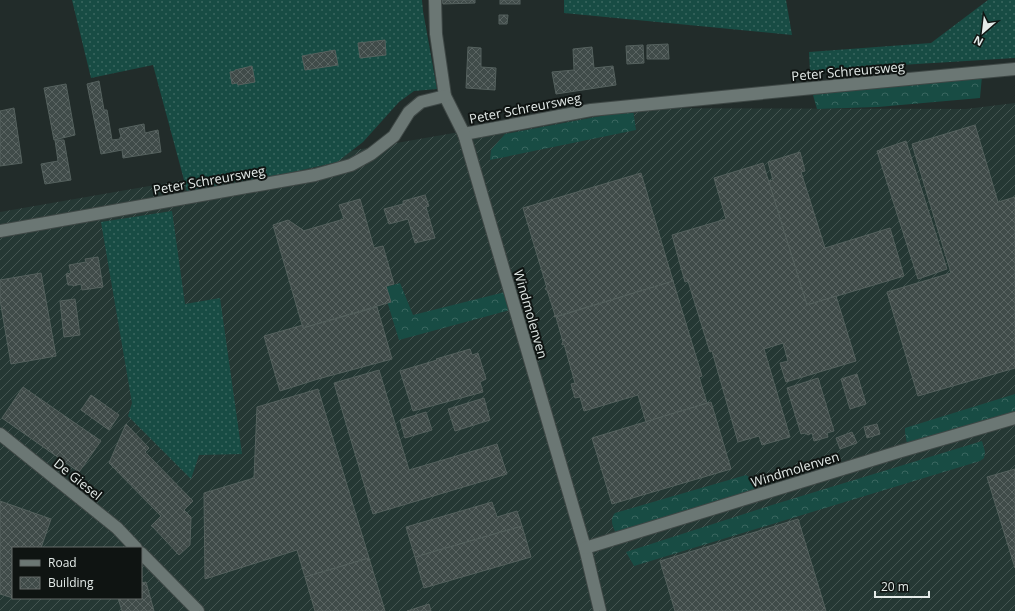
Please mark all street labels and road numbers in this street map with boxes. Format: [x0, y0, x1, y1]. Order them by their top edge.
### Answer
street label: Peter Schreursweg [791, 57, 905, 85]
street label: Peter Schreursweg [468, 88, 582, 128]
street label: Peter Schreursweg [151, 161, 267, 199]
street label: Windmolenven [510, 268, 552, 360]
street label: Windmolenven [749, 447, 841, 491]
street label: De Giesel [50, 454, 106, 504]

